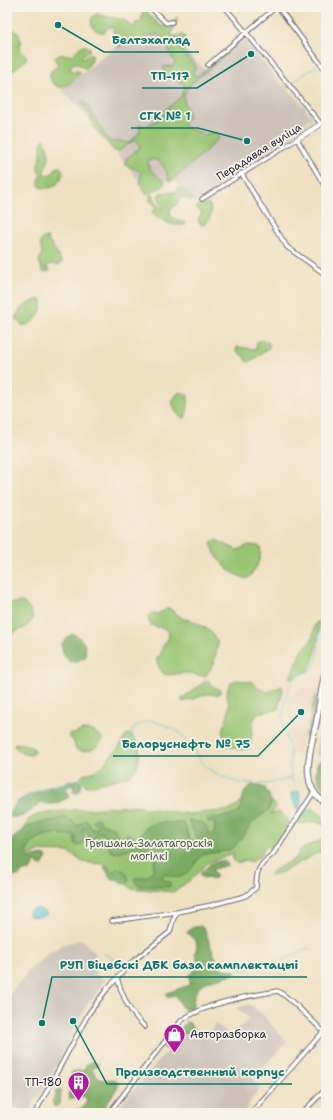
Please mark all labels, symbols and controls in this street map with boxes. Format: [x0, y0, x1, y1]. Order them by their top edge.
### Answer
callout: Белтэхагляд [104, 28, 199, 52]
text: Белтэхагляд [112, 32, 191, 48]
callout: ТП-117 [142, 64, 197, 88]
text: ТП-117 [151, 68, 190, 84]
callout: СГК № 1 [131, 104, 198, 128]
text: СГК № 1 [139, 108, 191, 124]
street label: Перадавая вуліца [214, 120, 305, 184]
callout: Белоруснефть № 75 [113, 732, 258, 756]
text: Белоруснефть № 75 [122, 736, 250, 752]
park label: Грышана-Залатагорскія могілкі [85, 836, 213, 864]
callout: РУП Віцебскі ДБК база камплектацыі [52, 953, 307, 977]
text: РУП Віцебскі ДБК база камплектацыі [60, 957, 298, 973]
shop icon: Авторазборка [162, 1021, 188, 1054]
place label: Авторазборка [190, 1027, 267, 1042]
callout: Производственный корпус [107, 1060, 292, 1084]
text: Производственный корпус [115, 1064, 285, 1080]
building icon: ТП-180 [65, 1069, 91, 1102]
place label: ТП-180 [25, 1075, 62, 1090]

